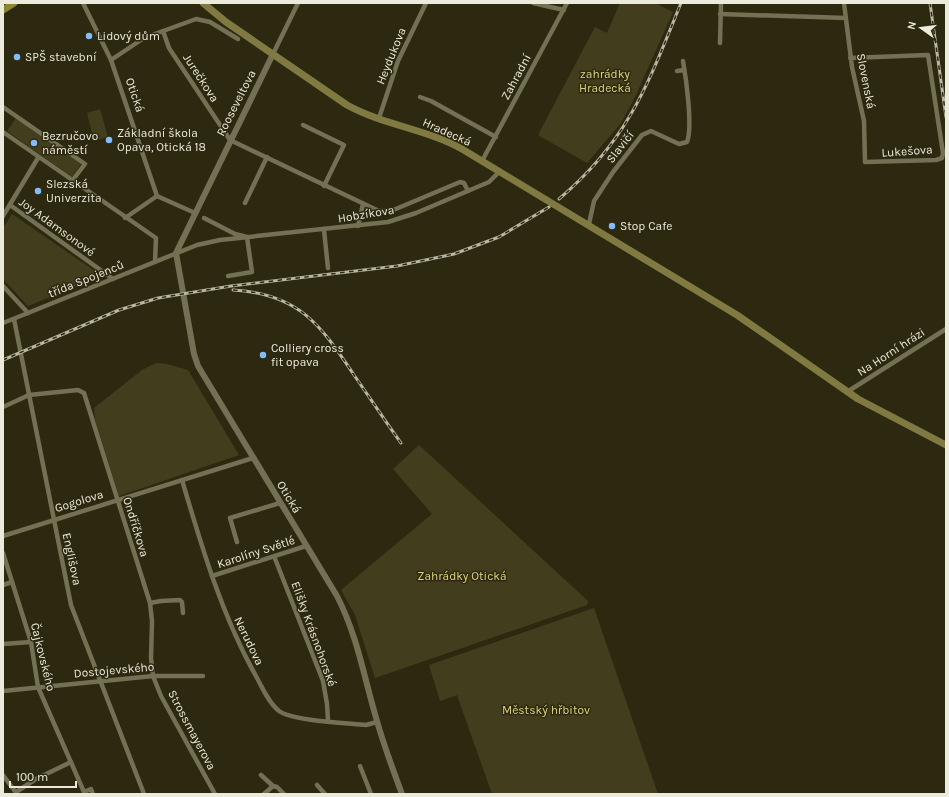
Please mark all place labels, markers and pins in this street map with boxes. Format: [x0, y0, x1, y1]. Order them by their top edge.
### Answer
place label: Lidový dům [97, 29, 160, 43]
marker: Lidový dům [84, 31, 94, 41]
place label: SPŠ stavební [25, 49, 97, 64]
marker: SPŠ stavební [12, 52, 22, 62]
place label: Základní škola Opava, Otická 18 [117, 126, 206, 154]
place label: Bezručovo náměstí [42, 129, 98, 157]
marker: Základní škola Opava, Otická 18 [104, 135, 114, 145]
marker: Bezručovo náměstí [29, 138, 39, 148]
place label: Slezská Univerzita [46, 177, 102, 205]
marker: Slezská Univerzita [33, 186, 43, 196]
place label: Stop Cafe [620, 219, 672, 233]
marker: Stop Cafe [607, 221, 617, 231]
place label: Colliery cross fit opava [271, 341, 344, 369]
marker: Colliery cross fit opava [258, 350, 268, 360]

